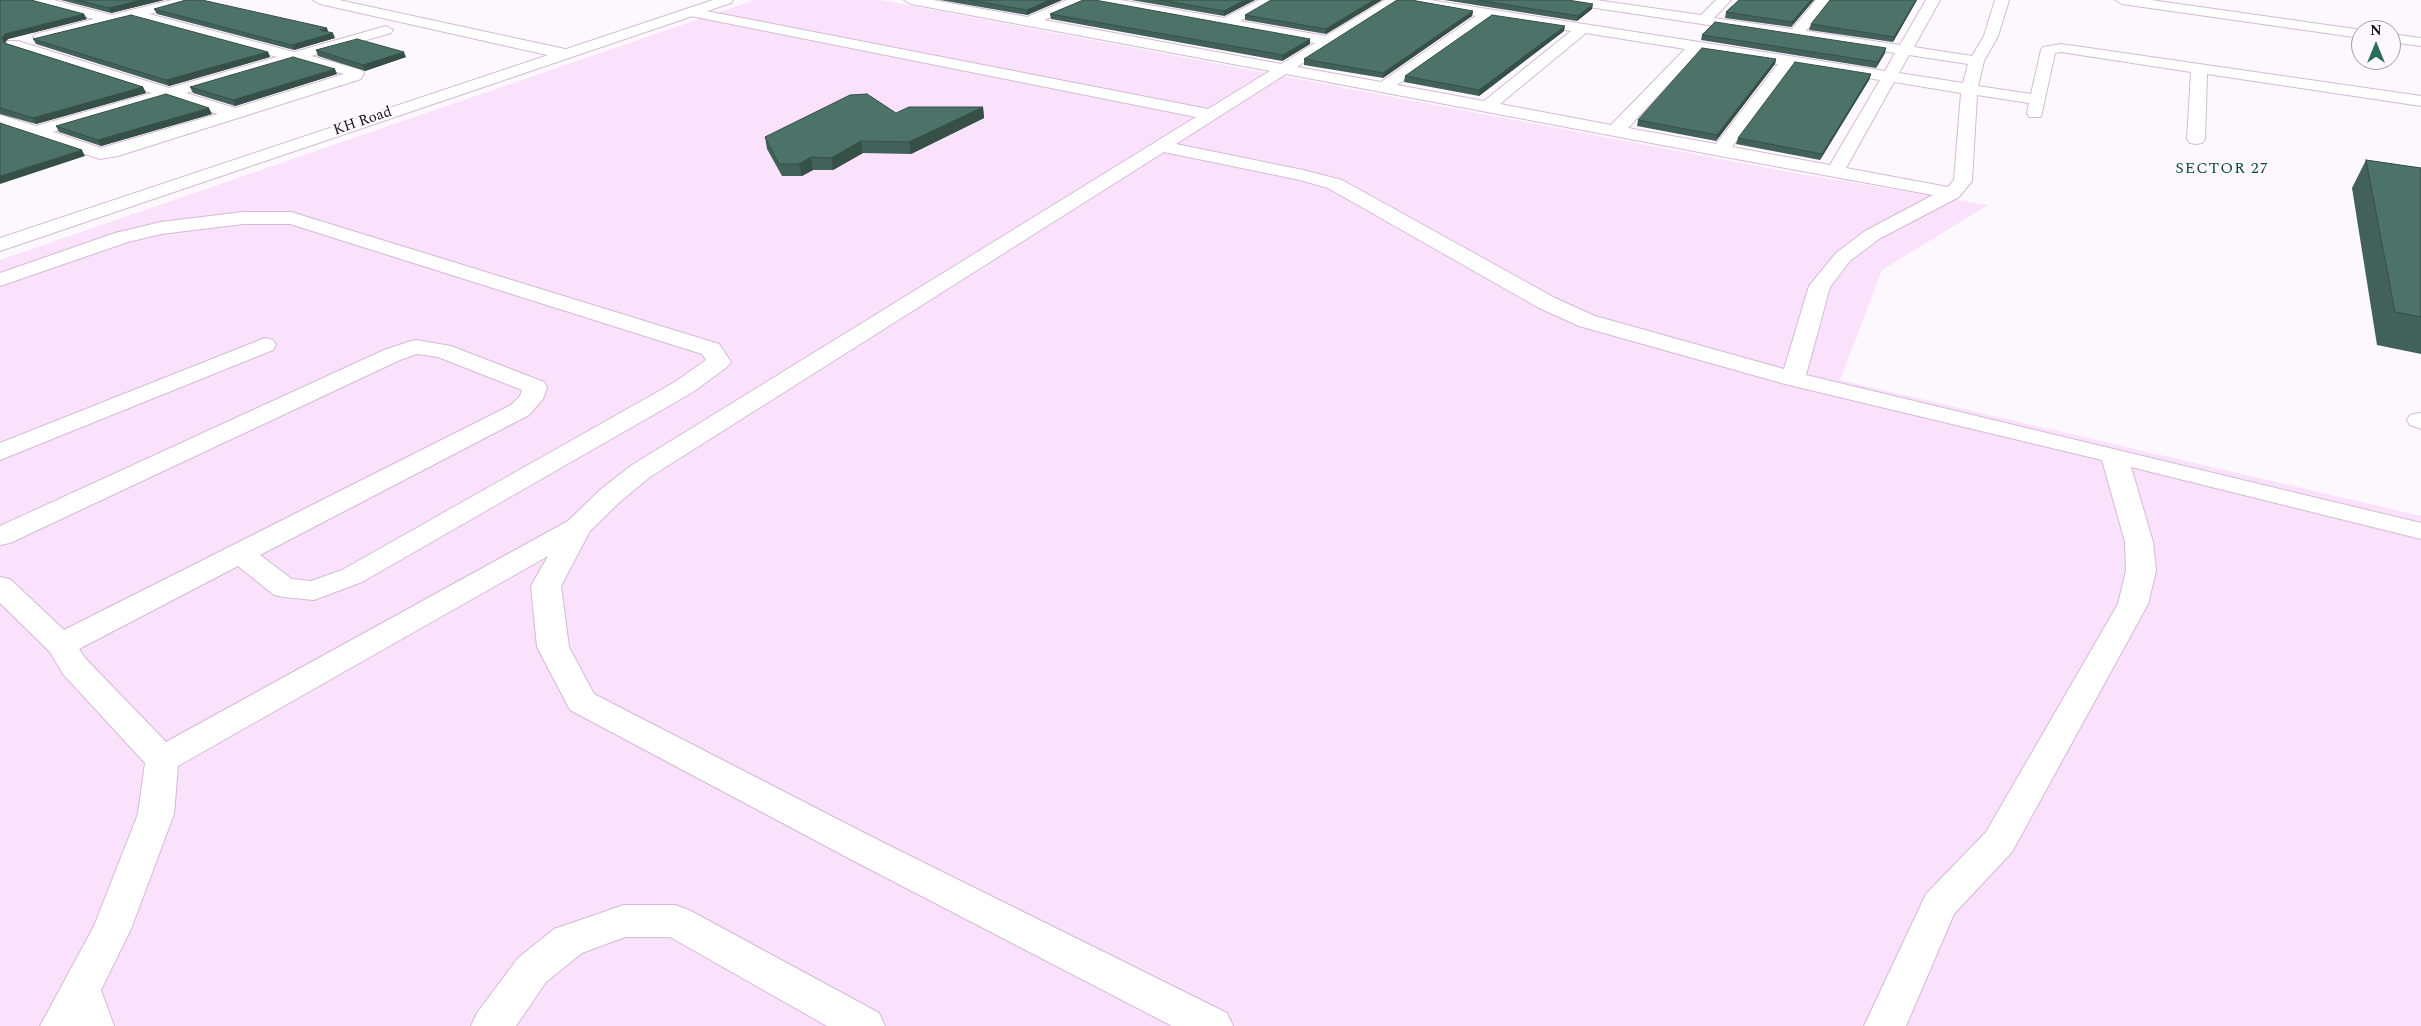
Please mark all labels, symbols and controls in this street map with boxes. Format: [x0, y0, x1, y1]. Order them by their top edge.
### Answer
north arrow [2351, 20, 2401, 70]
text: N [2370, 20, 2382, 41]
street label: KH Road [331, 104, 395, 140]
district label: SECTOR 27 [2174, 160, 2270, 180]

